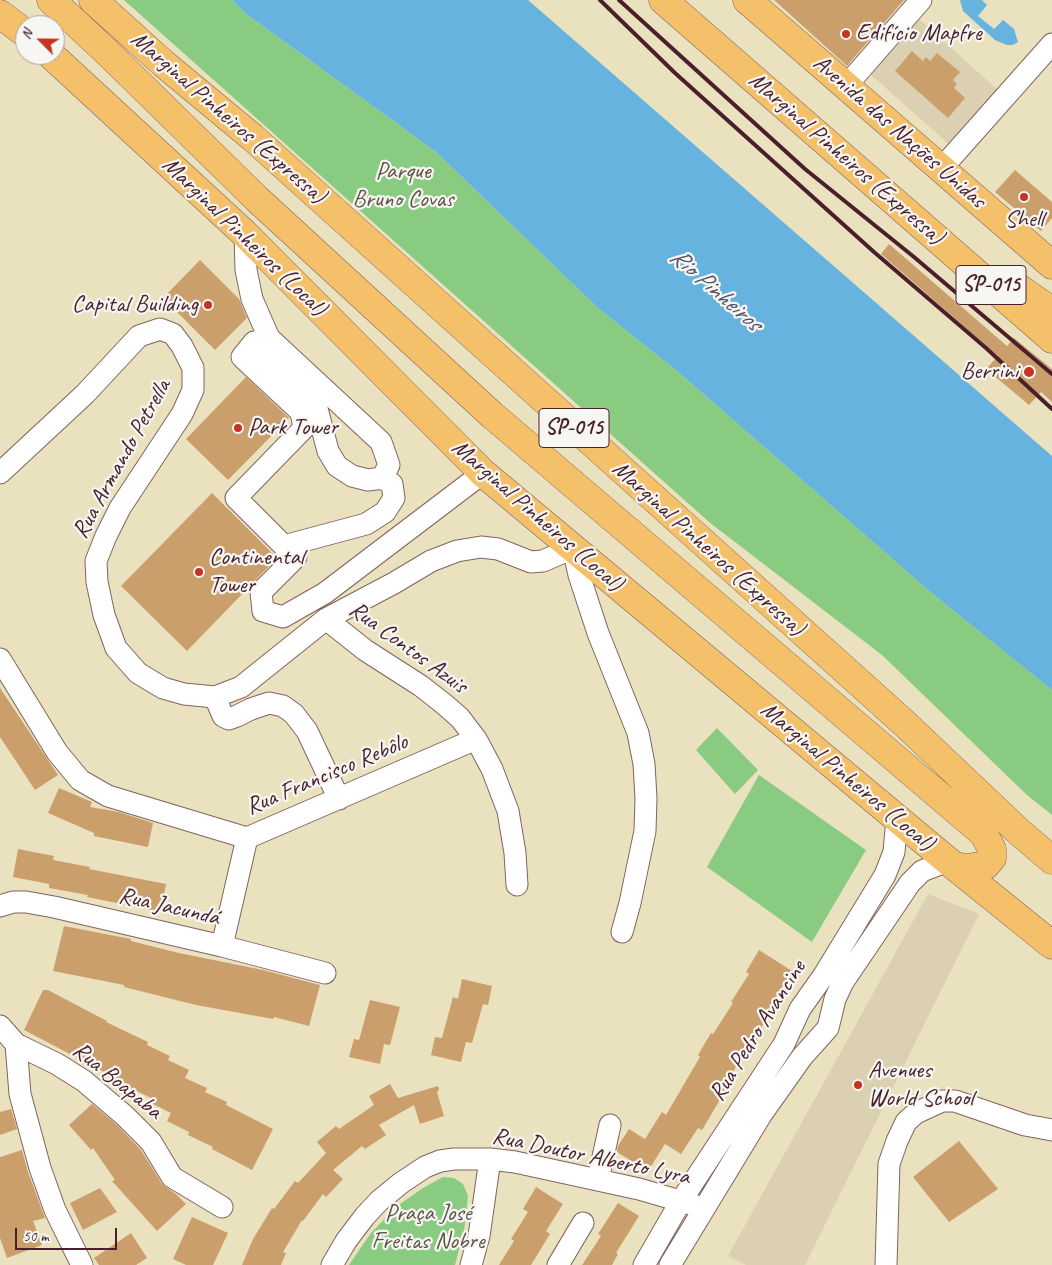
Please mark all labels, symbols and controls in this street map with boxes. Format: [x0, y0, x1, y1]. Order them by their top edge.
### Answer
north arrow [15, 15, 65, 65]
place label: Edifício Mapfre [856, 20, 982, 48]
street label: Marginal Pinheiros (Expressa) [124, 25, 332, 211]
text: N [17, 27, 36, 42]
marker: Edifício Mapfre [840, 28, 852, 40]
street label: Avenida das Nações Unidas [807, 49, 991, 215]
street label: Marginal Pinheiros (Expressa) [742, 66, 950, 252]
street label: Marginal Pinheiros (Local) [156, 151, 332, 323]
park label: Parque Bruno Covas [353, 158, 453, 214]
marker: Shell [1018, 191, 1030, 203]
place label: Shell [1004, 206, 1044, 234]
water label: Rio Pinheiros [663, 242, 767, 338]
road number: SP-015 [956, 266, 1026, 304]
place label: Capital Building [72, 291, 198, 319]
marker: Capital Building [202, 299, 214, 311]
place label: Berrini [961, 358, 1018, 386]
marker: Berrini [1022, 365, 1036, 379]
street label: Rua Armando Petrella [66, 374, 178, 544]
road number: SP-015 [539, 408, 609, 448]
place label: Park Tower [248, 414, 338, 442]
marker: Park Tower [232, 422, 244, 434]
street label: Marginal Pinheiros (Local) [445, 434, 629, 598]
street label: Marginal Pinheiros (Expressa) [606, 455, 810, 643]
place label: Continental Tower [209, 544, 304, 600]
marker: Continental Tower [193, 566, 205, 578]
street label: Rua Contos Azuis [343, 595, 473, 701]
street label: Marginal Pinheiros (Local) [754, 696, 940, 858]
street label: Rua Francisco Rebôlo [242, 728, 412, 822]
street label: Rua Jacundá [116, 881, 222, 933]
street label: Rua Pedro Avancine [703, 955, 813, 1107]
street label: Rua Boapaba [66, 1036, 168, 1126]
place label: Avenues World School [868, 1057, 973, 1113]
marker: Avenues World School [852, 1079, 864, 1091]
street label: Rua Doutor Alberto Lyra [490, 1122, 692, 1192]
park label: Praça José Freitas Nobre [371, 1200, 485, 1256]
scale bar [18, 1218, 120, 1250]
text: 50 m [23, 1227, 49, 1246]

